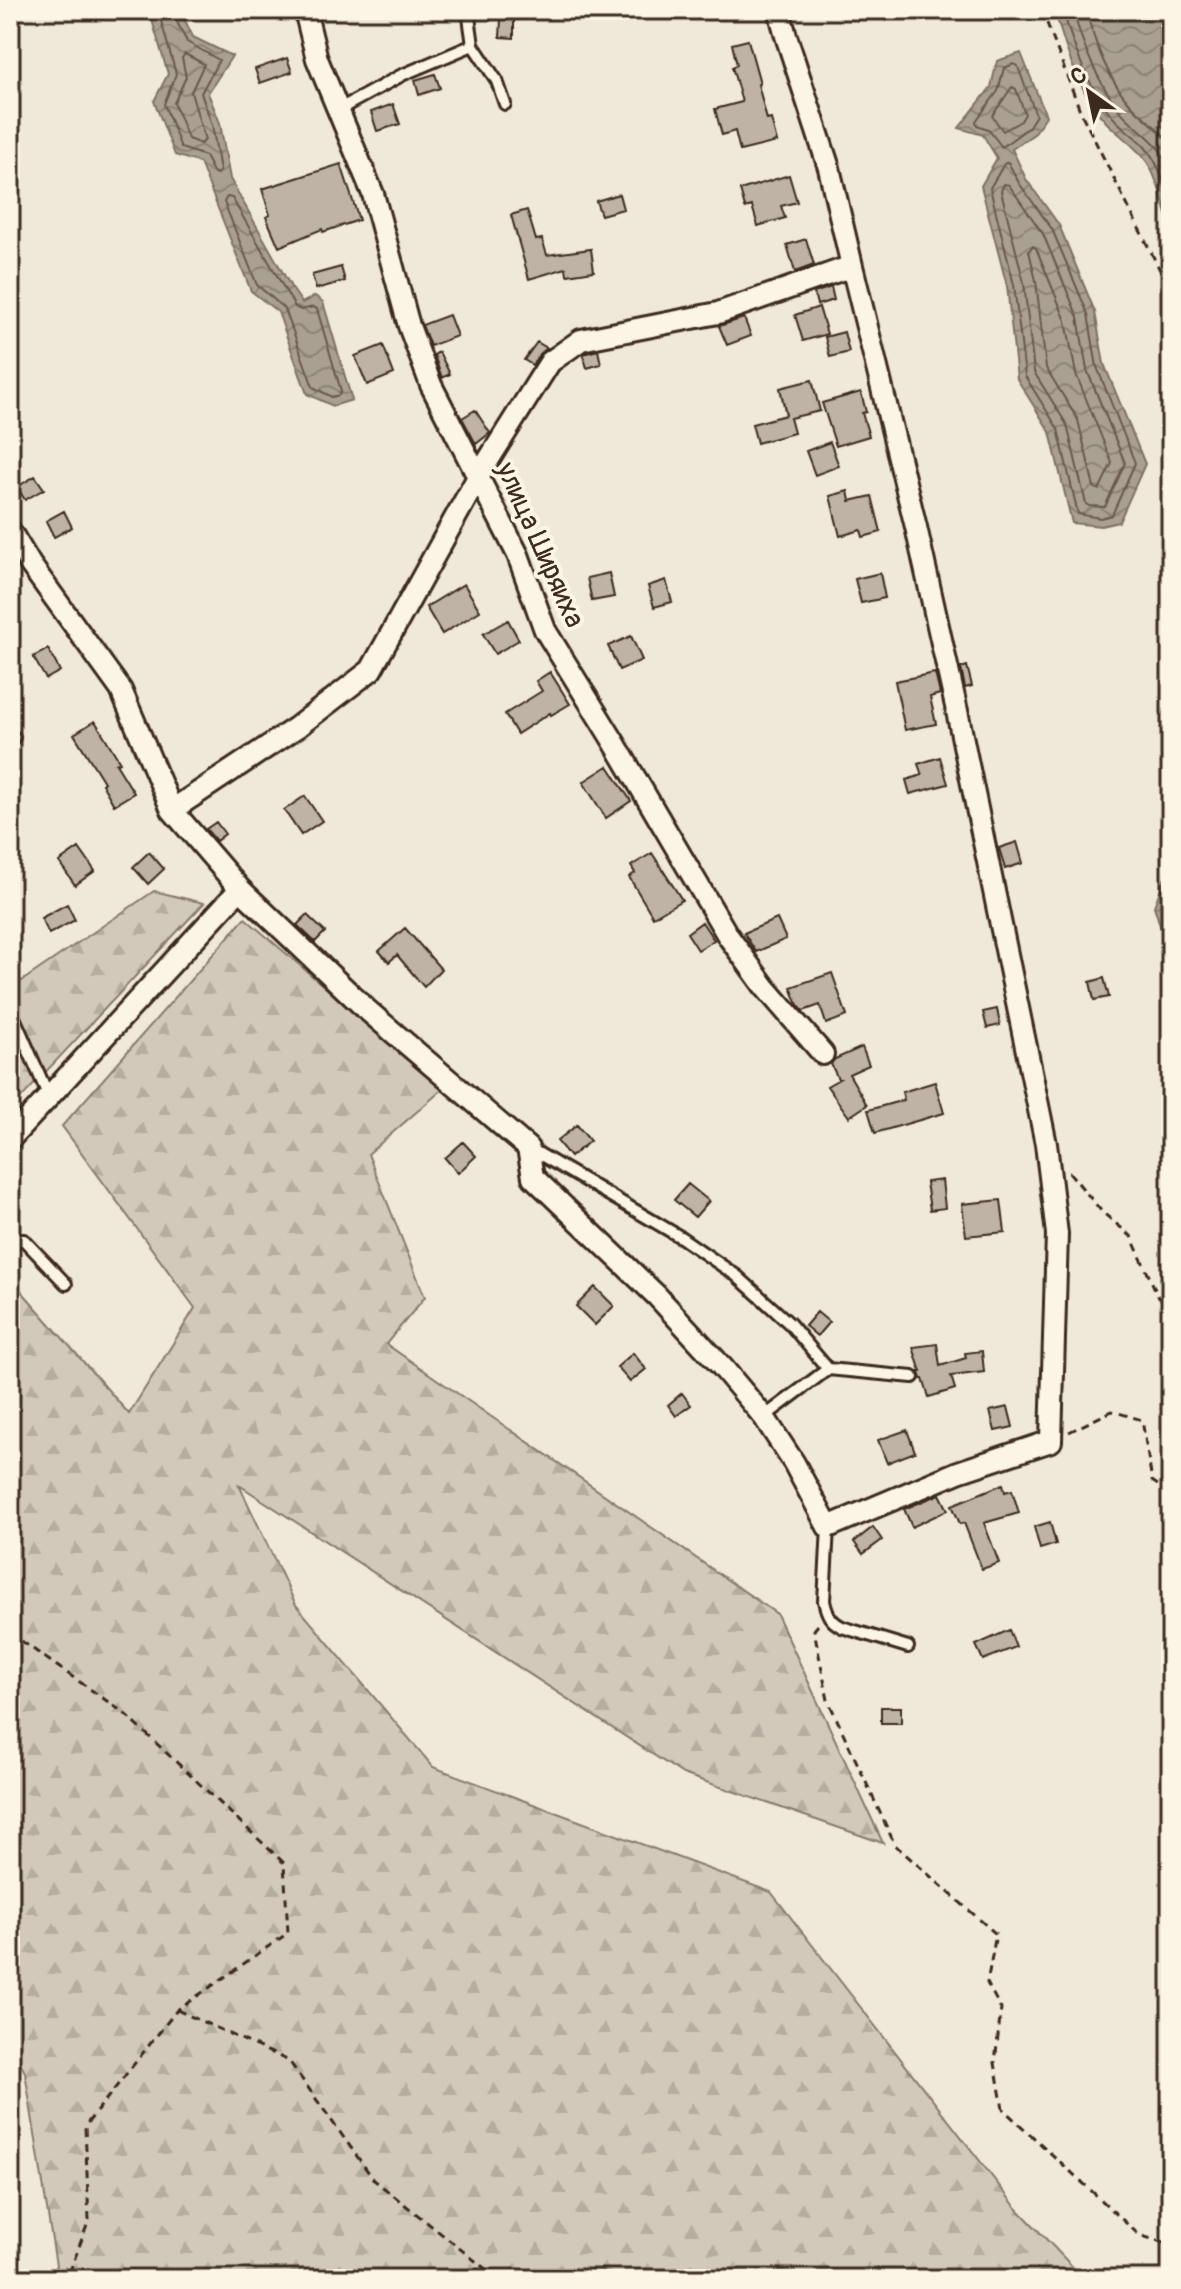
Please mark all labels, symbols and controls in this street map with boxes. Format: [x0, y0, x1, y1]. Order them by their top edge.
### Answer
north arrow [1049, 52, 1129, 132]
text: С [1065, 60, 1092, 92]
street label: улица Ширяиха [488, 456, 592, 633]

